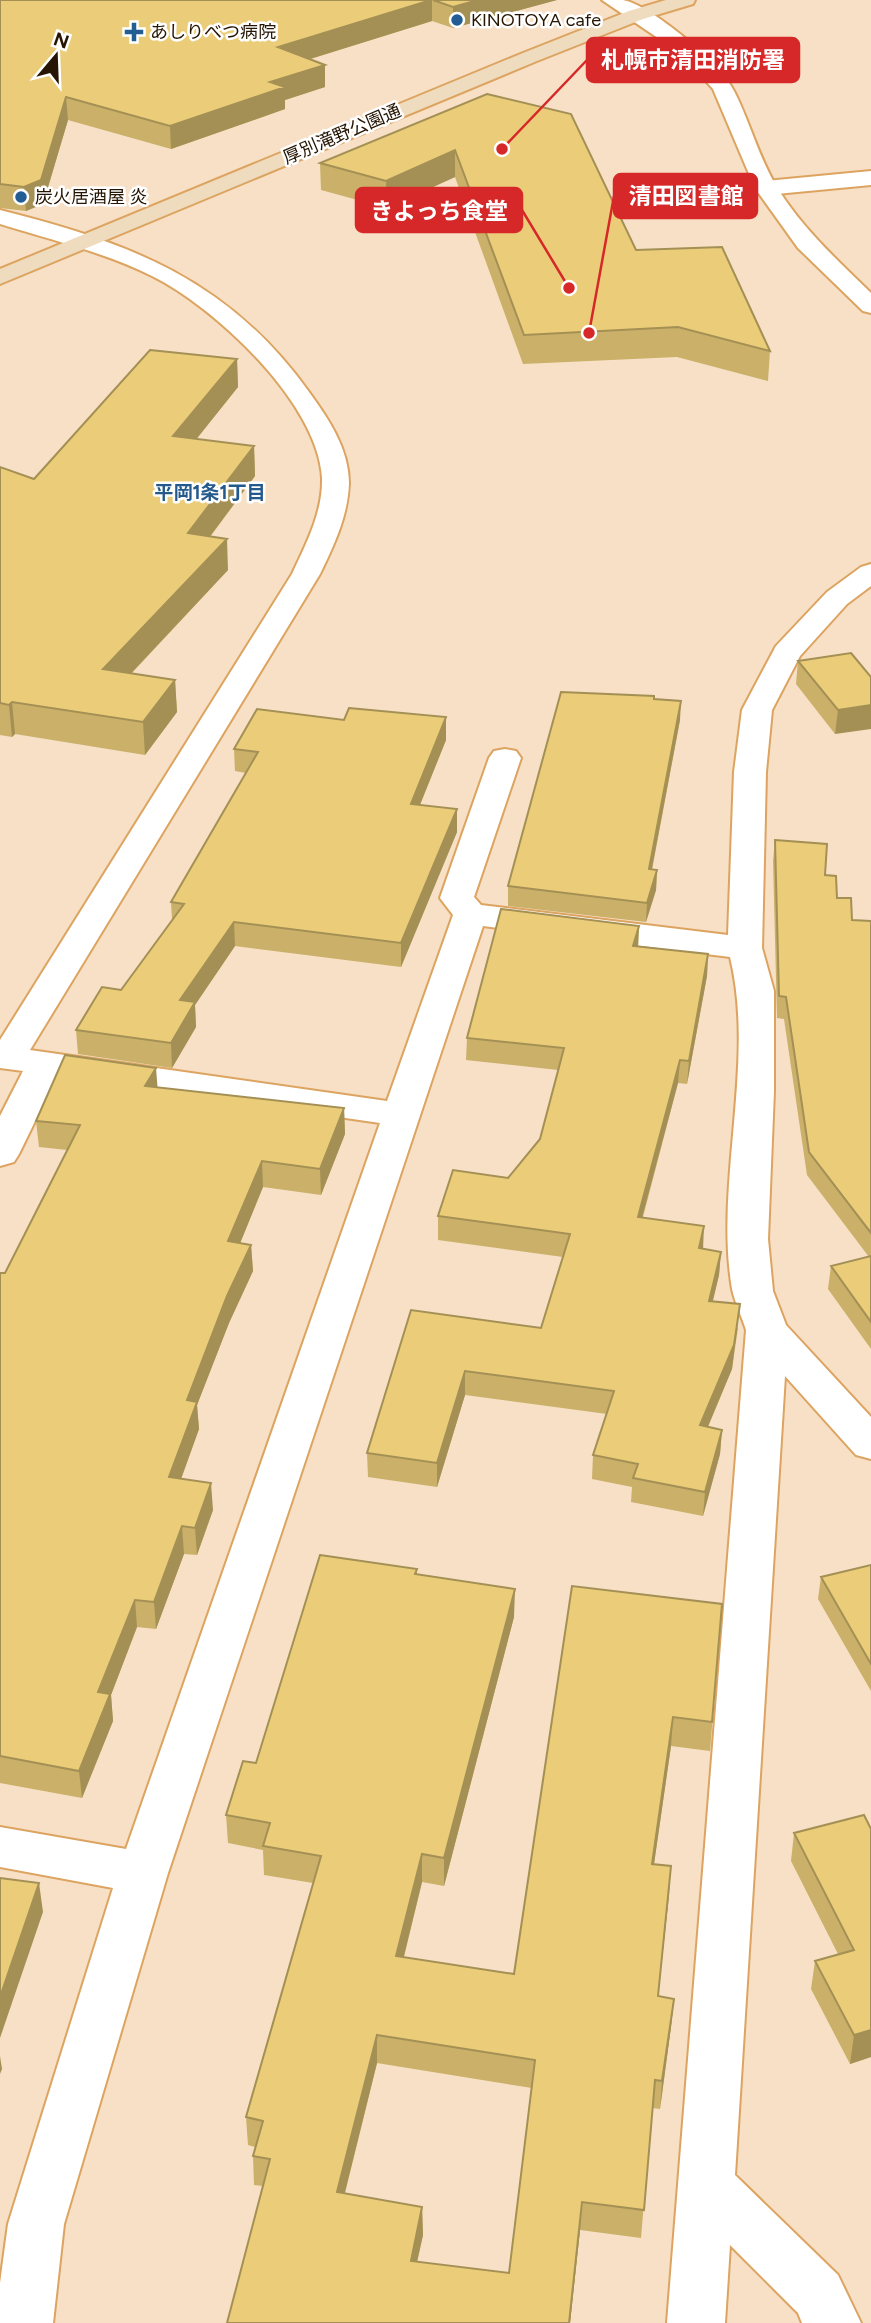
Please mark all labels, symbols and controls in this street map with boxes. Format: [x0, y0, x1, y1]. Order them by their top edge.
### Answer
place label: KINOTOYA cafe [471, 9, 601, 31]
marker: KINOTOYA cafe [449, 12, 465, 28]
north arrow [21, 21, 91, 91]
place label: あしりべつ病院 [150, 21, 276, 43]
marker: あしりべつ病院 [124, 22, 144, 42]
text: N [51, 27, 72, 54]
callout: 札幌市清田消防署 [587, 38, 799, 82]
text: 札幌市清田消防署 [601, 46, 785, 74]
street label: 厚別滝野公園通 [280, 99, 404, 169]
callout: 清田図書館 [614, 174, 757, 218]
text: 清田図書館 [629, 182, 744, 210]
place label: 炭火居酒屋 炎 [35, 186, 147, 208]
callout: きよっち食堂 [356, 188, 522, 232]
marker: 炭火居酒屋 炎 [13, 189, 29, 205]
text: きよっち食堂 [370, 197, 508, 225]
district label: 平岡1条1丁目 [154, 481, 266, 504]

